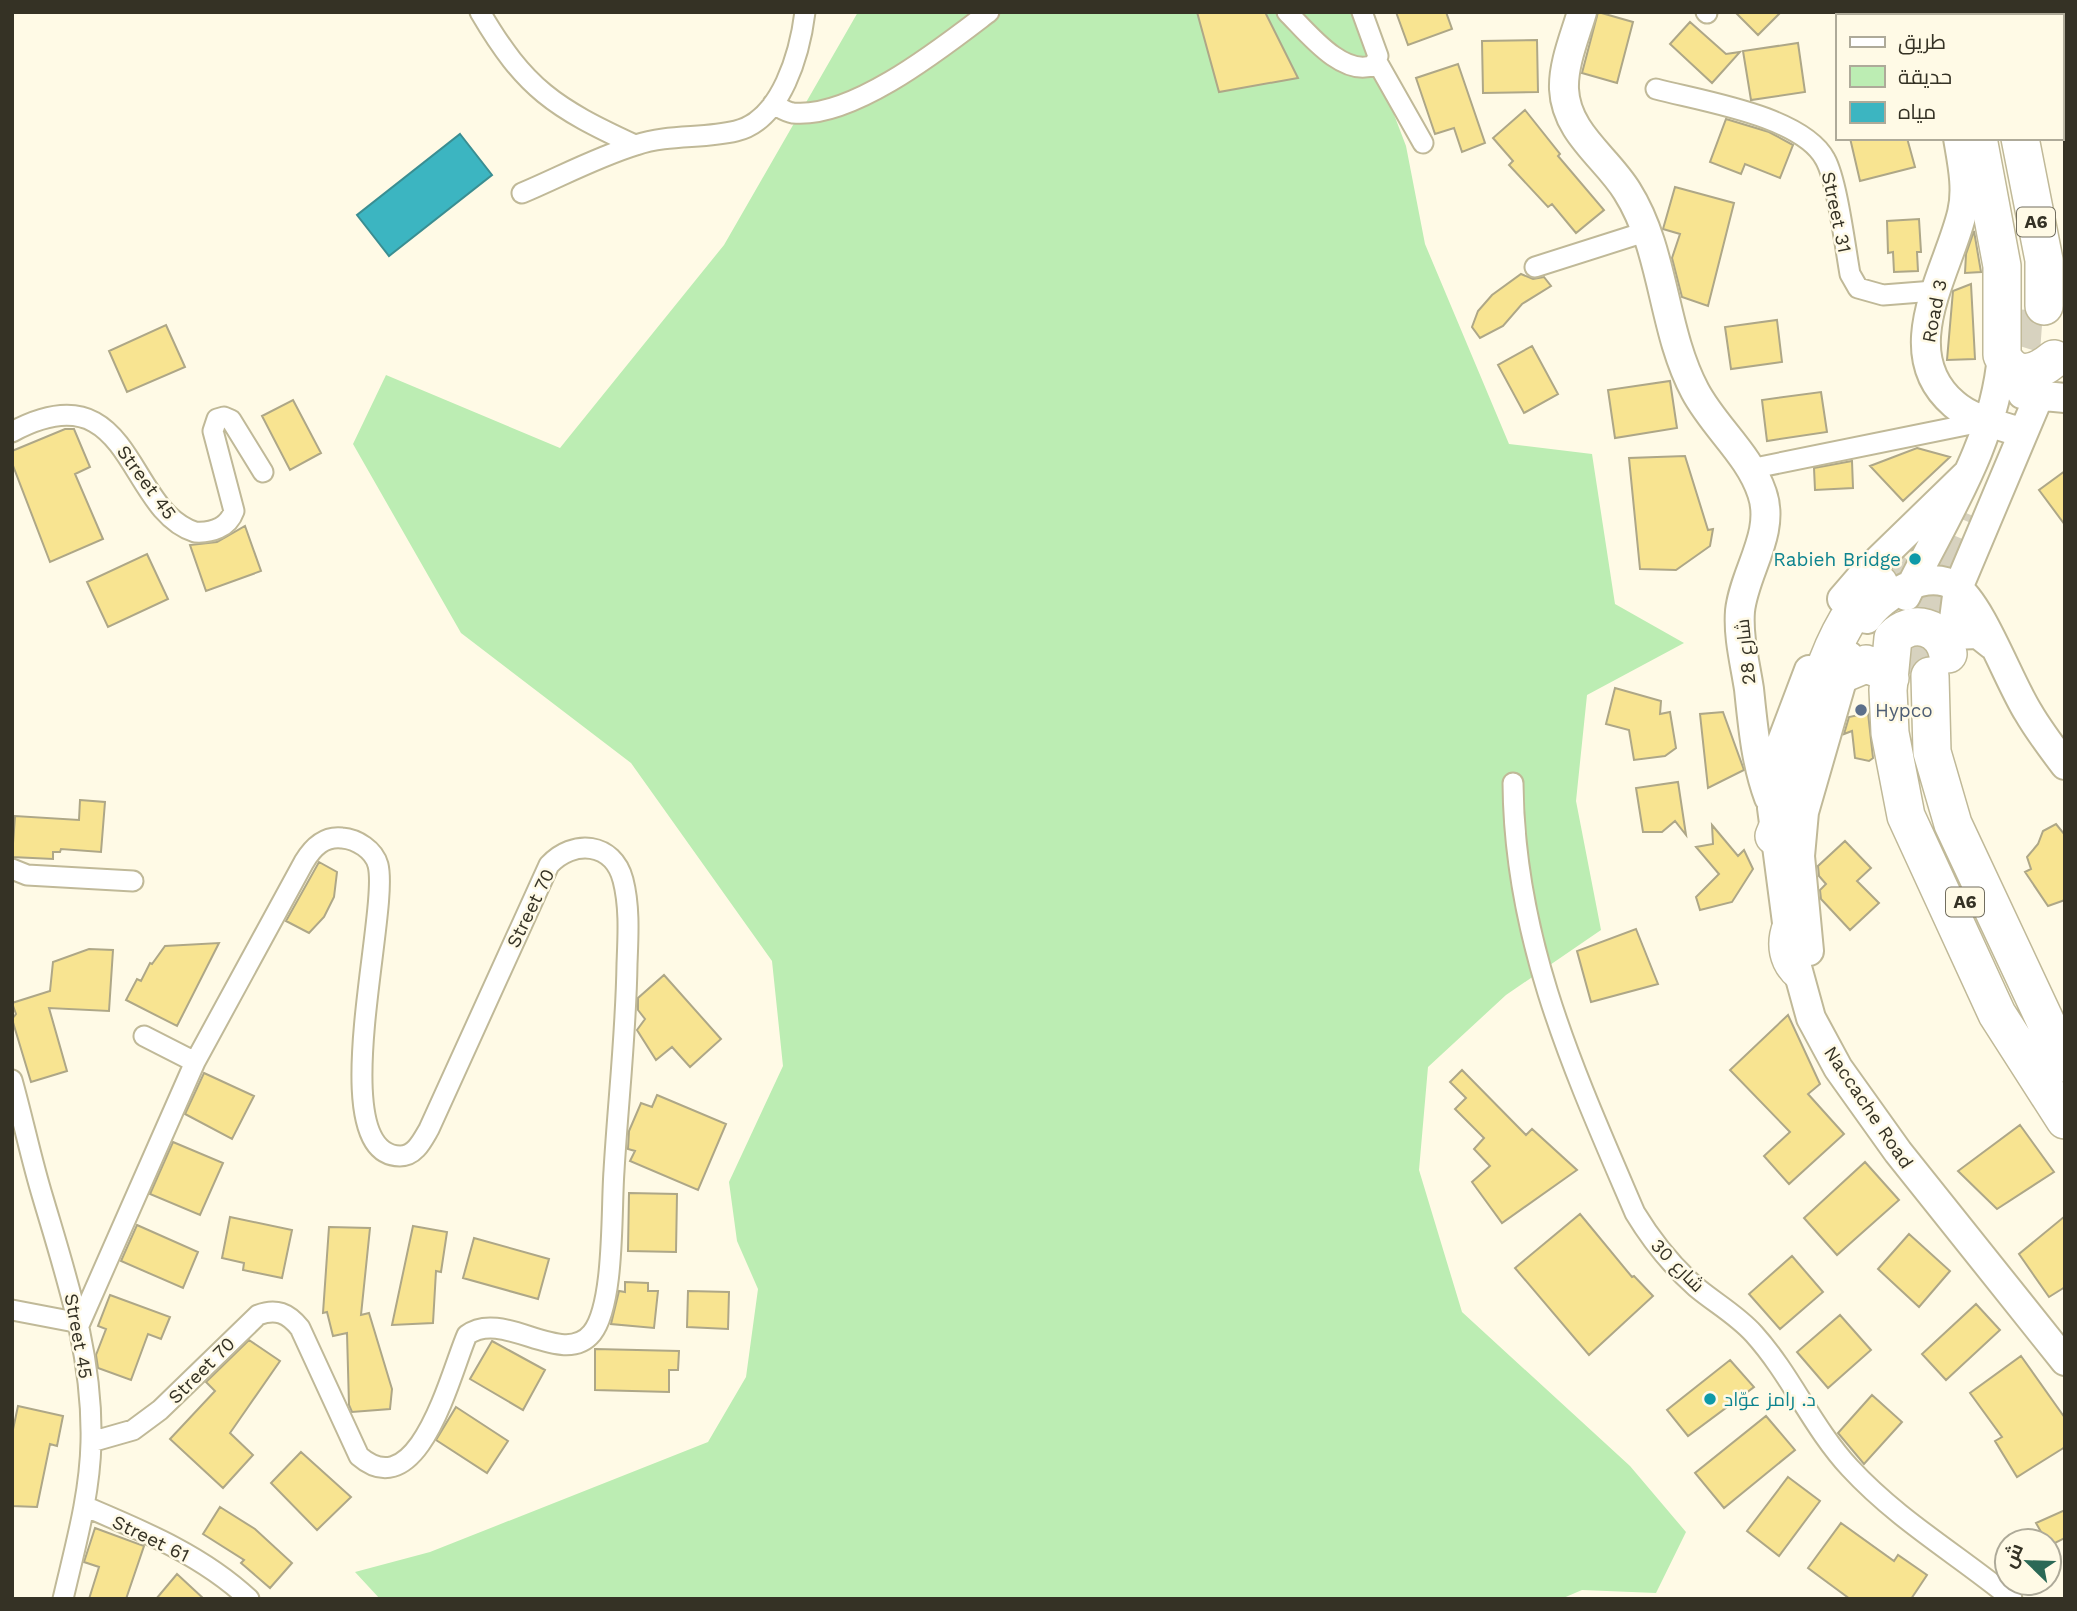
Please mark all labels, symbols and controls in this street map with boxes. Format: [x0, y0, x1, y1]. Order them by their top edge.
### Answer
legend [1836, 14, 2063, 140]
text: طريق [1898, 29, 1946, 55]
text: حديقة [1898, 64, 1952, 89]
text: مياه [1898, 99, 1936, 124]
street label: Street 31 [1817, 170, 1856, 255]
road number: A6 [2017, 208, 2055, 236]
street label: Road 3 [1917, 278, 1952, 345]
street label: Street 45 [112, 441, 181, 524]
place label: Rabieh Bridge [1773, 548, 1901, 571]
marker: Rabieh Bridge [1907, 551, 1923, 567]
street label: شارع 28 [1731, 618, 1762, 686]
place label: Hypco [1875, 699, 1933, 722]
marker: Hypco [1853, 702, 1869, 718]
street label: Street 70 [501, 865, 559, 951]
road number: A6 [1946, 888, 1984, 917]
street label: Naccache Road [1819, 1042, 1918, 1173]
street label: شارع 30 [1645, 1234, 1709, 1298]
street label: Street 45 [60, 1292, 97, 1381]
street label: Street 70 [163, 1332, 240, 1409]
place label: د. رامز عوّاد [1724, 1388, 1816, 1411]
marker: د. رامز عوّاد [1702, 1391, 1718, 1407]
street label: Street 61 [109, 1510, 193, 1567]
north arrow [1993, 1527, 2063, 1597]
text: ش [1997, 1540, 2028, 1571]

